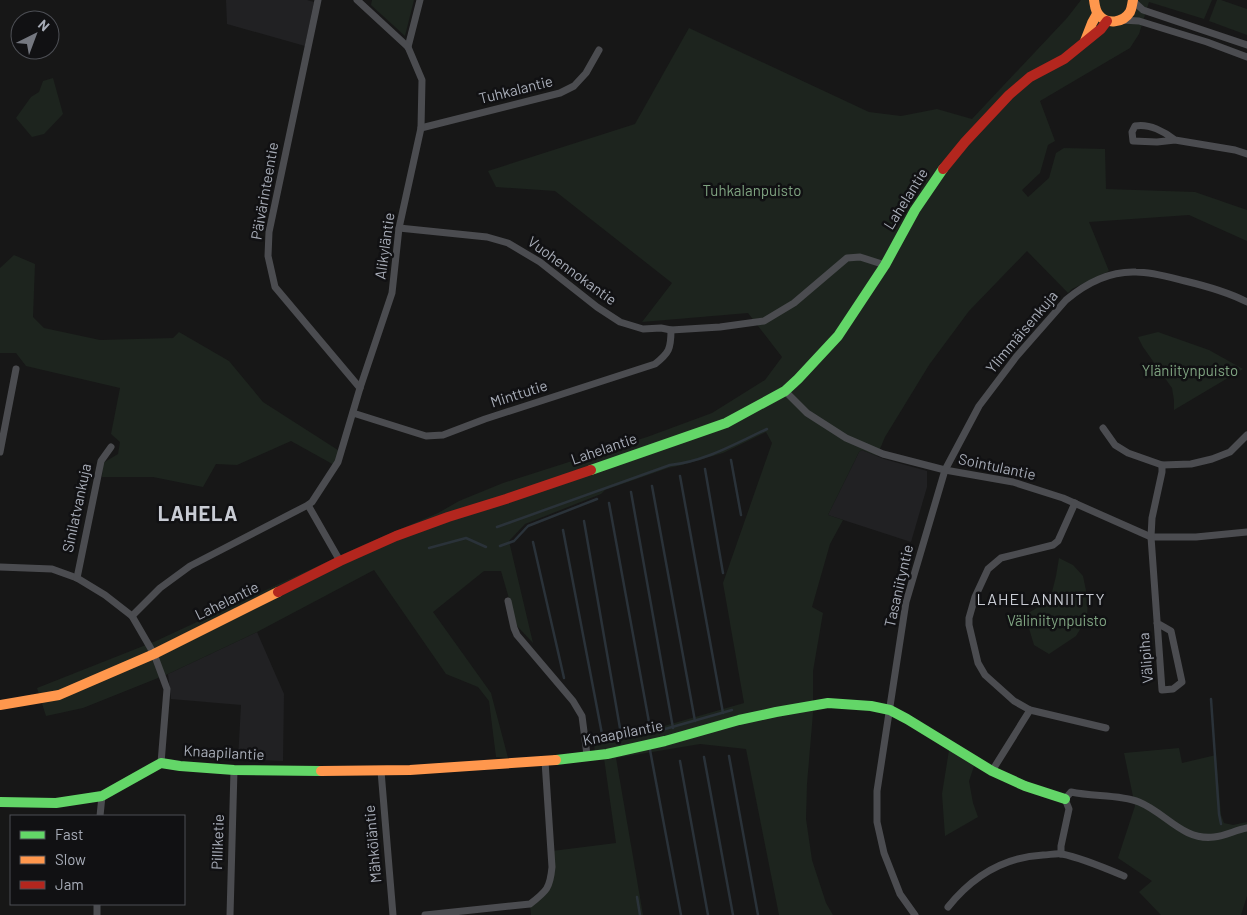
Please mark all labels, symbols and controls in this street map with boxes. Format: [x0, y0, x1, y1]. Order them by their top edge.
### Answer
north arrow [10, 10, 60, 60]
text: N [35, 16, 53, 34]
street label: Tuhkalantie [477, 71, 555, 107]
street label: Päivärinteentie [247, 141, 281, 241]
street label: Lahelantie [879, 165, 931, 232]
park label: Tuhkalanpuisto [702, 181, 802, 199]
street label: Alikyläntie [370, 211, 398, 280]
street label: Vuohennokantie [525, 232, 621, 308]
street label: Ylimmäisenkuja [981, 286, 1061, 376]
park label: Yläniitynpuisto [1142, 361, 1238, 379]
street label: Minttutie [488, 375, 549, 411]
street label: Lahelantie [568, 428, 639, 468]
street label: Sointulantie [957, 449, 1038, 483]
street label: Sinilatvankuja [58, 462, 94, 554]
district label: LAHELA [158, 501, 238, 525]
street label: Tasaniityntie [880, 543, 916, 629]
street label: Lahelantie [192, 577, 261, 623]
district label: LAHELANNIITTY [976, 589, 1106, 608]
park label: Väliniitynpuisto [1007, 611, 1107, 629]
street label: Välipiha [1134, 632, 1156, 684]
street label: Knaapilantie [581, 715, 664, 749]
street label: Knaapilantie [183, 741, 265, 763]
street label: Mähköläntie [360, 804, 384, 884]
street label: Pilliketie [207, 814, 227, 870]
legend [10, 815, 185, 905]
text: Fast [55, 825, 83, 843]
text: Slow [55, 850, 86, 868]
text: Jam [55, 875, 84, 893]

